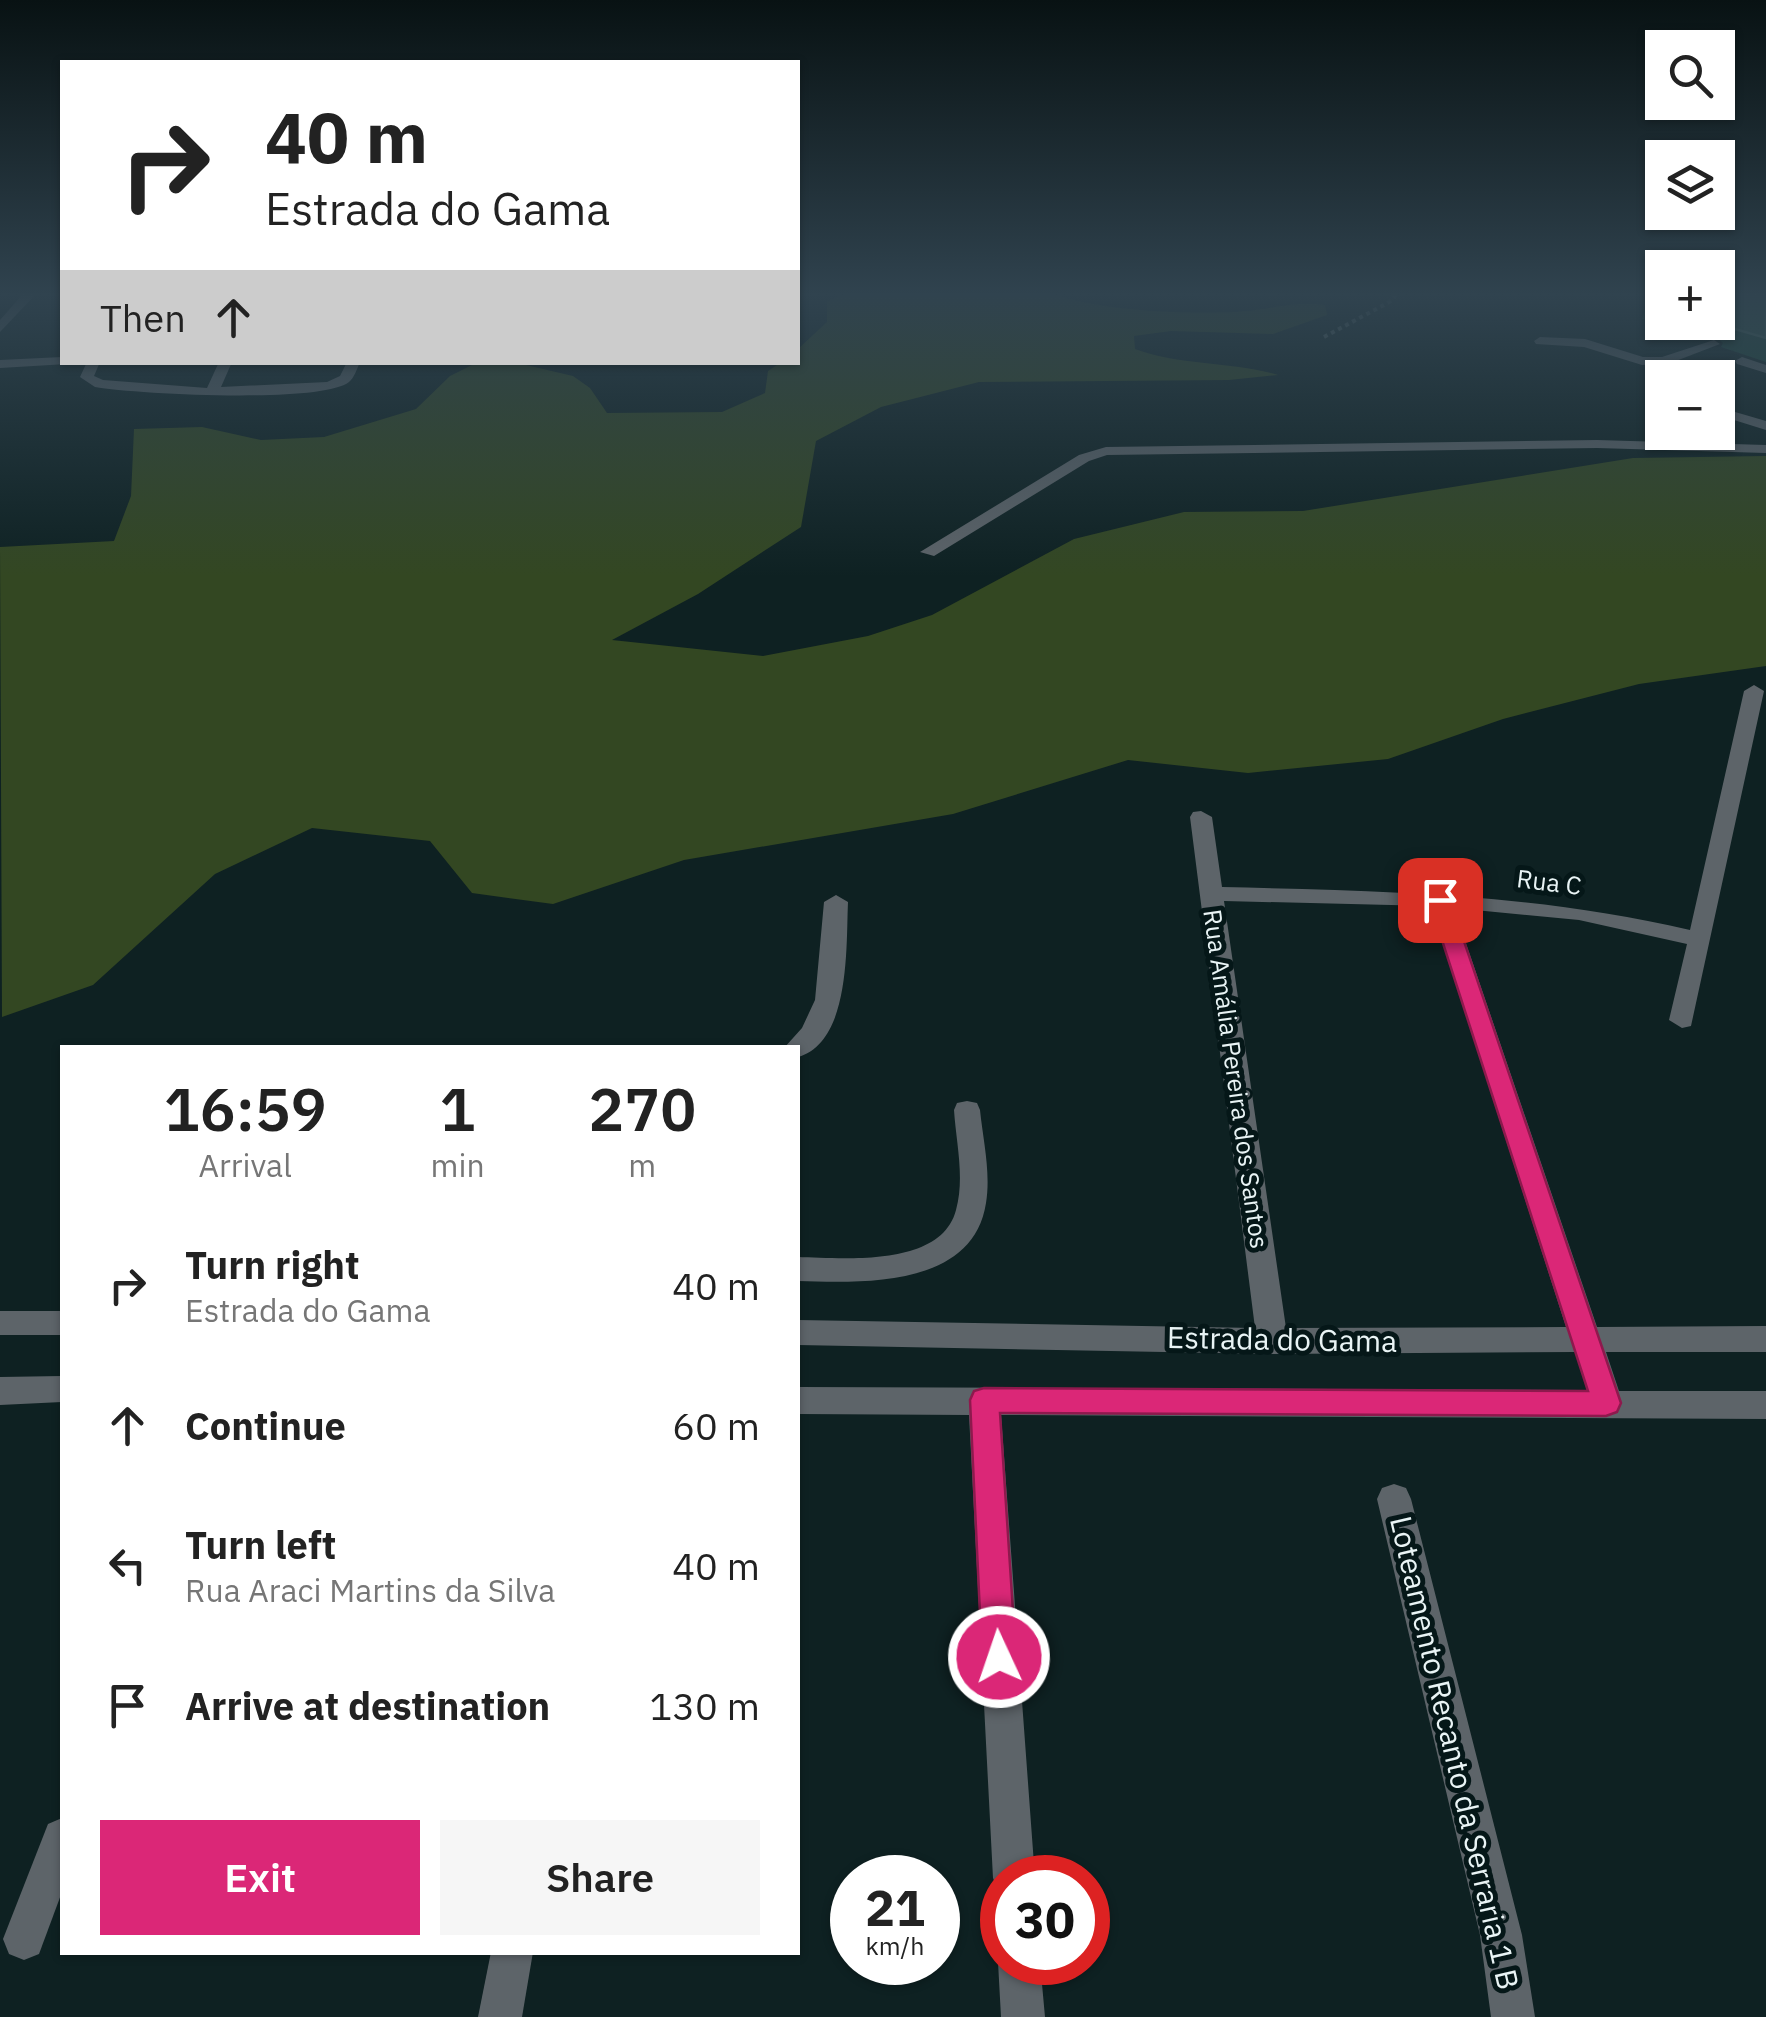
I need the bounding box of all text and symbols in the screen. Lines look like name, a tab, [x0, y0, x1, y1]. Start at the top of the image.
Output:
map controls	[1645, 30, 1735, 450]
button: search	[1645, 30, 1735, 120]
text: 40 m	[265, 91, 428, 182]
icon: right	[100, 100, 230, 230]
button: layers	[1645, 140, 1735, 230]
text: Estrada do Gama	[265, 179, 610, 237]
button: +	[1645, 250, 1735, 340]
icon: ahead	[206, 290, 261, 345]
text: Then	[100, 293, 186, 342]
button: −	[1645, 360, 1735, 450]
pin	[1398, 858, 1483, 943]
street label: Rua C	[1515, 861, 1583, 902]
icon: arrive	[1413, 873, 1468, 928]
street label: Rua Amália Pereira dos Santos	[1196, 907, 1277, 1251]
text: 16:59	[164, 1069, 327, 1148]
text: 1	[440, 1069, 476, 1148]
text: 270	[588, 1069, 696, 1148]
text: Arrival	[199, 1144, 292, 1186]
text: min	[430, 1144, 485, 1186]
text: m	[628, 1144, 656, 1186]
text: Turn right	[185, 1240, 360, 1289]
icon: right	[100, 1258, 155, 1313]
text: 40 m	[672, 1261, 760, 1310]
text: Estrada do Gama	[185, 1289, 431, 1331]
street label: Estrada do Gama	[1167, 1317, 1397, 1360]
icon: ahead	[100, 1398, 155, 1453]
text: Continue	[185, 1401, 346, 1450]
text: 60 m	[672, 1401, 760, 1450]
street label: Loteamento Recanto da Serraria 1 B	[1382, 1512, 1529, 1993]
text: Turn left	[185, 1520, 336, 1569]
icon: left	[100, 1538, 155, 1593]
text: 40 m	[672, 1541, 760, 1590]
text: Rua Araci Martins da Silva	[185, 1569, 555, 1611]
position arrow	[947, 1605, 1051, 1709]
icon: arrive	[100, 1678, 155, 1733]
text: Arrive at destination	[185, 1681, 550, 1730]
text: 130 m	[649, 1681, 760, 1730]
button: Exit	[100, 1820, 420, 1935]
button: Share	[440, 1820, 760, 1935]
speed limit sign: 30	[980, 1855, 1110, 1985]
text: 21	[865, 1875, 925, 1940]
text: km/h	[866, 1929, 924, 1962]

